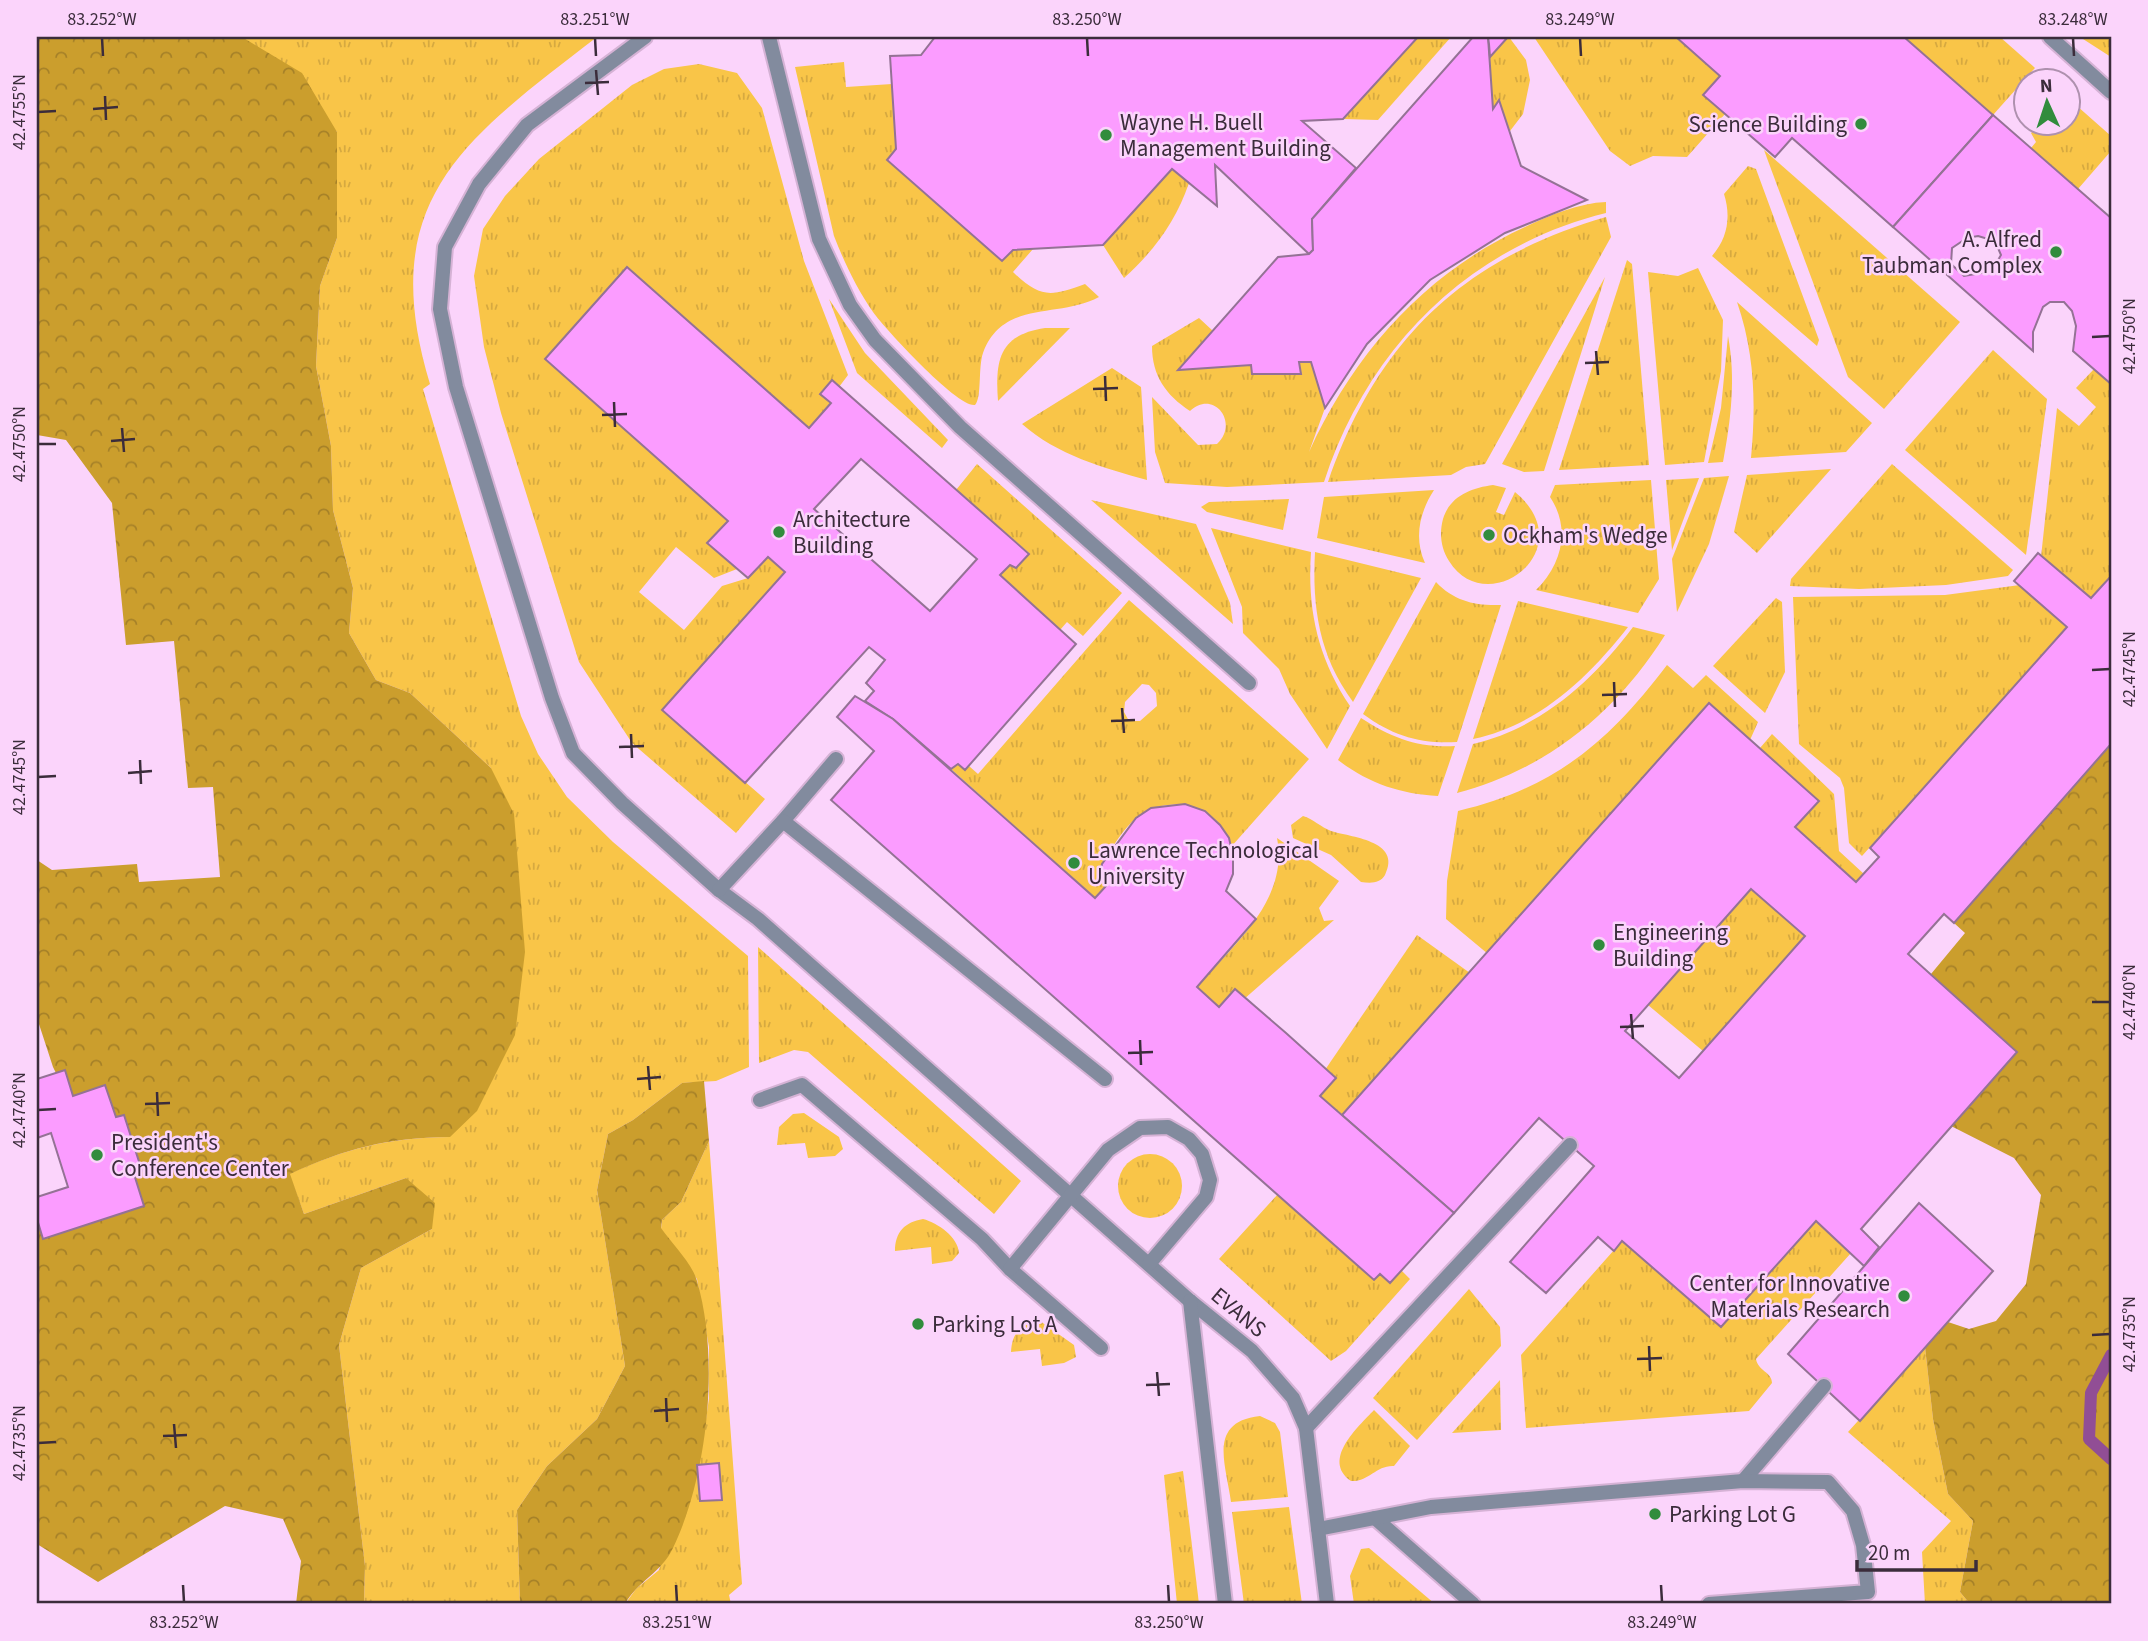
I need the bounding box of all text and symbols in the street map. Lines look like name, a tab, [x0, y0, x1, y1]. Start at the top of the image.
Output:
text: 83.252°W	[67, 7, 137, 32]
text: 83.251°W	[560, 7, 630, 32]
text: 83.250°W	[1052, 7, 1122, 32]
text: 83.249°W	[1545, 7, 1615, 32]
text: 83.248°W	[2038, 7, 2108, 32]
north arrow	[2011, 66, 2082, 136]
text: N	[2039, 73, 2053, 100]
text: 42.4755°N	[7, 74, 32, 150]
place label: Wayne H. Buell Management Building	[1120, 106, 1331, 165]
place label: Science Building	[1688, 108, 1847, 141]
marker: Science Building	[1853, 116, 1869, 132]
marker: Wayne H. Buell Management Building	[1098, 127, 1114, 143]
place label: A. Alfred Taubman Complex	[1862, 223, 2042, 282]
marker: A. Alfred Taubman Complex	[2048, 244, 2064, 260]
text: 42.4750°N	[2117, 298, 2142, 374]
text: 42.4750°N	[7, 406, 32, 482]
place label: Architecture Building	[793, 503, 910, 562]
place label: Ockham's Wedge	[1503, 519, 1668, 552]
marker: Architecture Building	[771, 524, 787, 540]
marker: Ockham's Wedge	[1481, 527, 1497, 543]
text: 42.4745°N	[2117, 631, 2142, 707]
text: 42.4745°N	[7, 739, 32, 815]
place label: Lawrence Technological University	[1088, 834, 1319, 893]
marker: Lawrence Technological University	[1066, 855, 1082, 871]
place label: Engineering Building	[1613, 916, 1729, 975]
marker: Engineering Building	[1591, 937, 1607, 953]
text: 42.4740°N	[2117, 964, 2142, 1040]
text: 42.4740°N	[7, 1072, 32, 1148]
place label: President's Conference Center	[111, 1126, 290, 1185]
marker: President's Conference Center	[89, 1147, 105, 1163]
place label: Center for Innovative Materials Research	[1689, 1267, 1890, 1326]
street label: EVANS	[1204, 1279, 1274, 1345]
marker: Center for Innovative Materials Research	[1896, 1288, 1912, 1304]
text: 42.4735°N	[2117, 1296, 2142, 1372]
place label: Parking Lot A	[932, 1308, 1058, 1341]
marker: Parking Lot A	[910, 1316, 926, 1332]
text: 42.4735°N	[7, 1405, 32, 1481]
place label: Parking Lot G	[1669, 1498, 1796, 1531]
marker: Parking Lot G	[1647, 1506, 1663, 1522]
scale bar	[1857, 1529, 1976, 1573]
text: 20 m	[1868, 1538, 1910, 1568]
text: 83.252°W	[149, 1610, 219, 1635]
text: 83.251°W	[642, 1610, 712, 1635]
text: 83.250°W	[1134, 1610, 1204, 1635]
text: 83.249°W	[1627, 1610, 1697, 1635]

